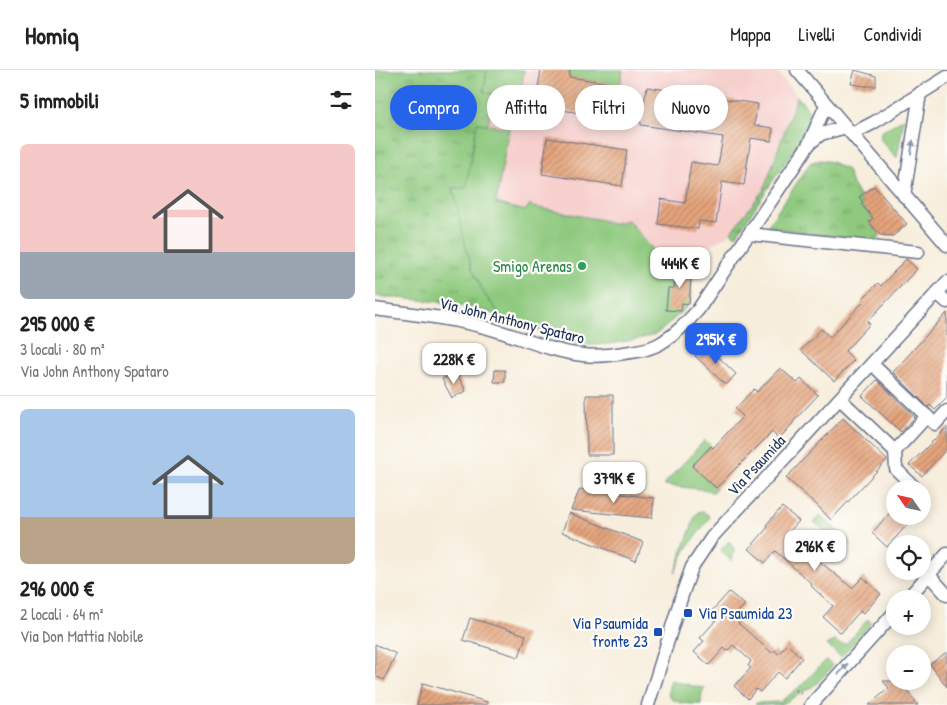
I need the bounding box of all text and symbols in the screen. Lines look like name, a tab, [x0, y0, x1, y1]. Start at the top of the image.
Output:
text: Homiq	[25, 19, 79, 51]
text: Mappa	[730, 22, 771, 47]
text: Livelli	[799, 22, 835, 47]
text: Condividi	[863, 22, 922, 47]
chip: Compra	[390, 85, 477, 130]
chip: Affitta	[487, 85, 565, 130]
chip: Filtri	[575, 85, 644, 130]
chip: Nuovo	[654, 85, 728, 130]
text: 5 immobili	[20, 86, 99, 115]
icon: filters	[327, 86, 355, 114]
one-way arrow	[908, 139, 916, 155]
icon: home	[143, 176, 233, 266]
pin: 444K €	[639, 246, 721, 289]
text: 444K €	[661, 252, 699, 274]
place label: Smigo Arenas	[493, 255, 572, 277]
marker: Smigo Arenas	[576, 260, 588, 272]
street label: Via John Anthony Spataro	[437, 291, 587, 349]
text: 295 000 €	[20, 309, 94, 338]
pin: 295K €	[675, 322, 757, 365]
text: 295K €	[696, 328, 736, 350]
text: 3 locali · 80 m²	[20, 338, 105, 360]
pin: 228K €	[413, 342, 495, 385]
text: 228K €	[433, 348, 475, 370]
text: Via John Anthony Spataro	[20, 360, 169, 382]
street label: Via Psaumida	[722, 430, 790, 500]
icon: home	[143, 442, 233, 532]
pin: 379K €	[573, 462, 655, 504]
text: 379K €	[594, 467, 634, 489]
north arrow	[886, 480, 931, 525]
map controls	[886, 480, 931, 690]
pin: 296K €	[774, 530, 856, 572]
text: 296K €	[795, 535, 835, 557]
button: locate	[886, 535, 931, 580]
text: 296 000 €	[20, 574, 94, 603]
button: +	[886, 590, 931, 635]
place label: Via Psaumida 23	[698, 602, 792, 624]
text: 2 locali · 64 m²	[20, 603, 103, 625]
marker: Via Psaumida 23	[682, 607, 694, 619]
place label: Via Psaumida fronte 23	[572, 612, 648, 652]
text: Via Don Mattia Nobile	[20, 625, 144, 647]
marker: Via Psaumida fronte 23	[652, 626, 664, 638]
button: −	[886, 645, 931, 690]
one-way arrow	[837, 663, 849, 675]

